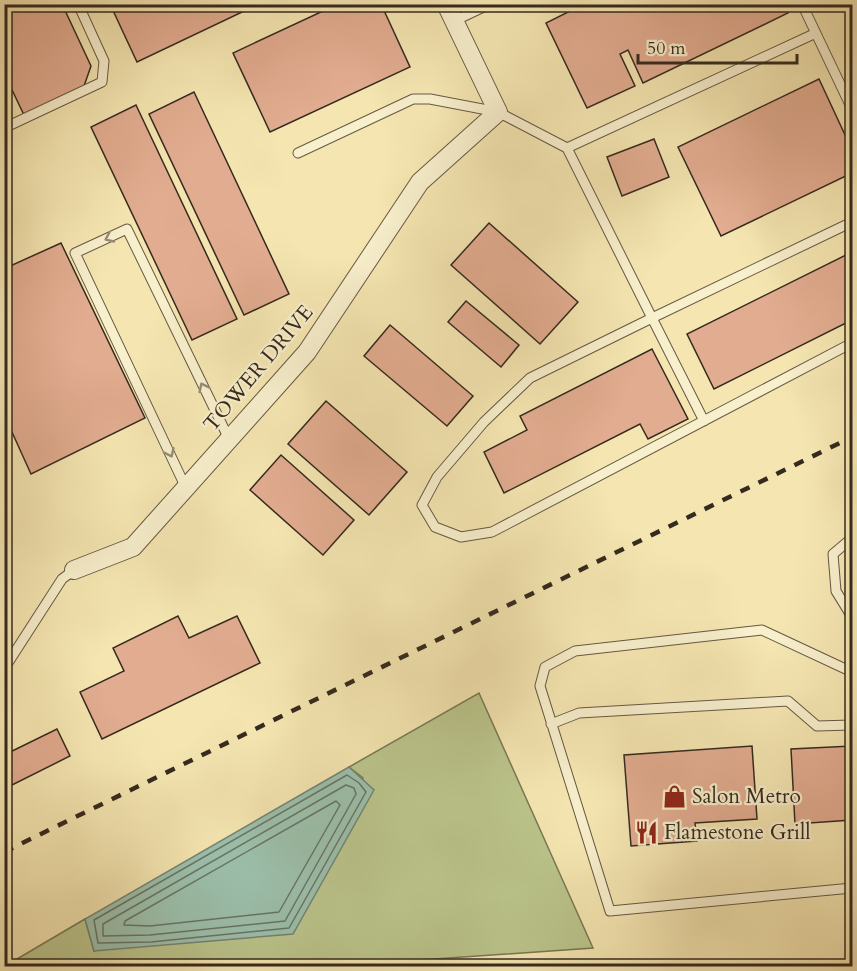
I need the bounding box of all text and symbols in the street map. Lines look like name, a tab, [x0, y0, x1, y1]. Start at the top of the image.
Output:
scale bar	[638, 27, 797, 65]
text: 50 m	[647, 36, 686, 61]
one-way arrow	[104, 230, 115, 242]
street label: TOWER DRIVE	[197, 299, 320, 438]
one-way arrow	[199, 382, 211, 393]
one-way arrow	[162, 447, 174, 458]
place label: Salon Metro	[692, 782, 801, 811]
shop icon: Salon Metro	[661, 783, 687, 809]
place label: Flamestone Grill	[664, 818, 811, 847]
restaurant icon: Flamestone Grill	[633, 819, 659, 845]

